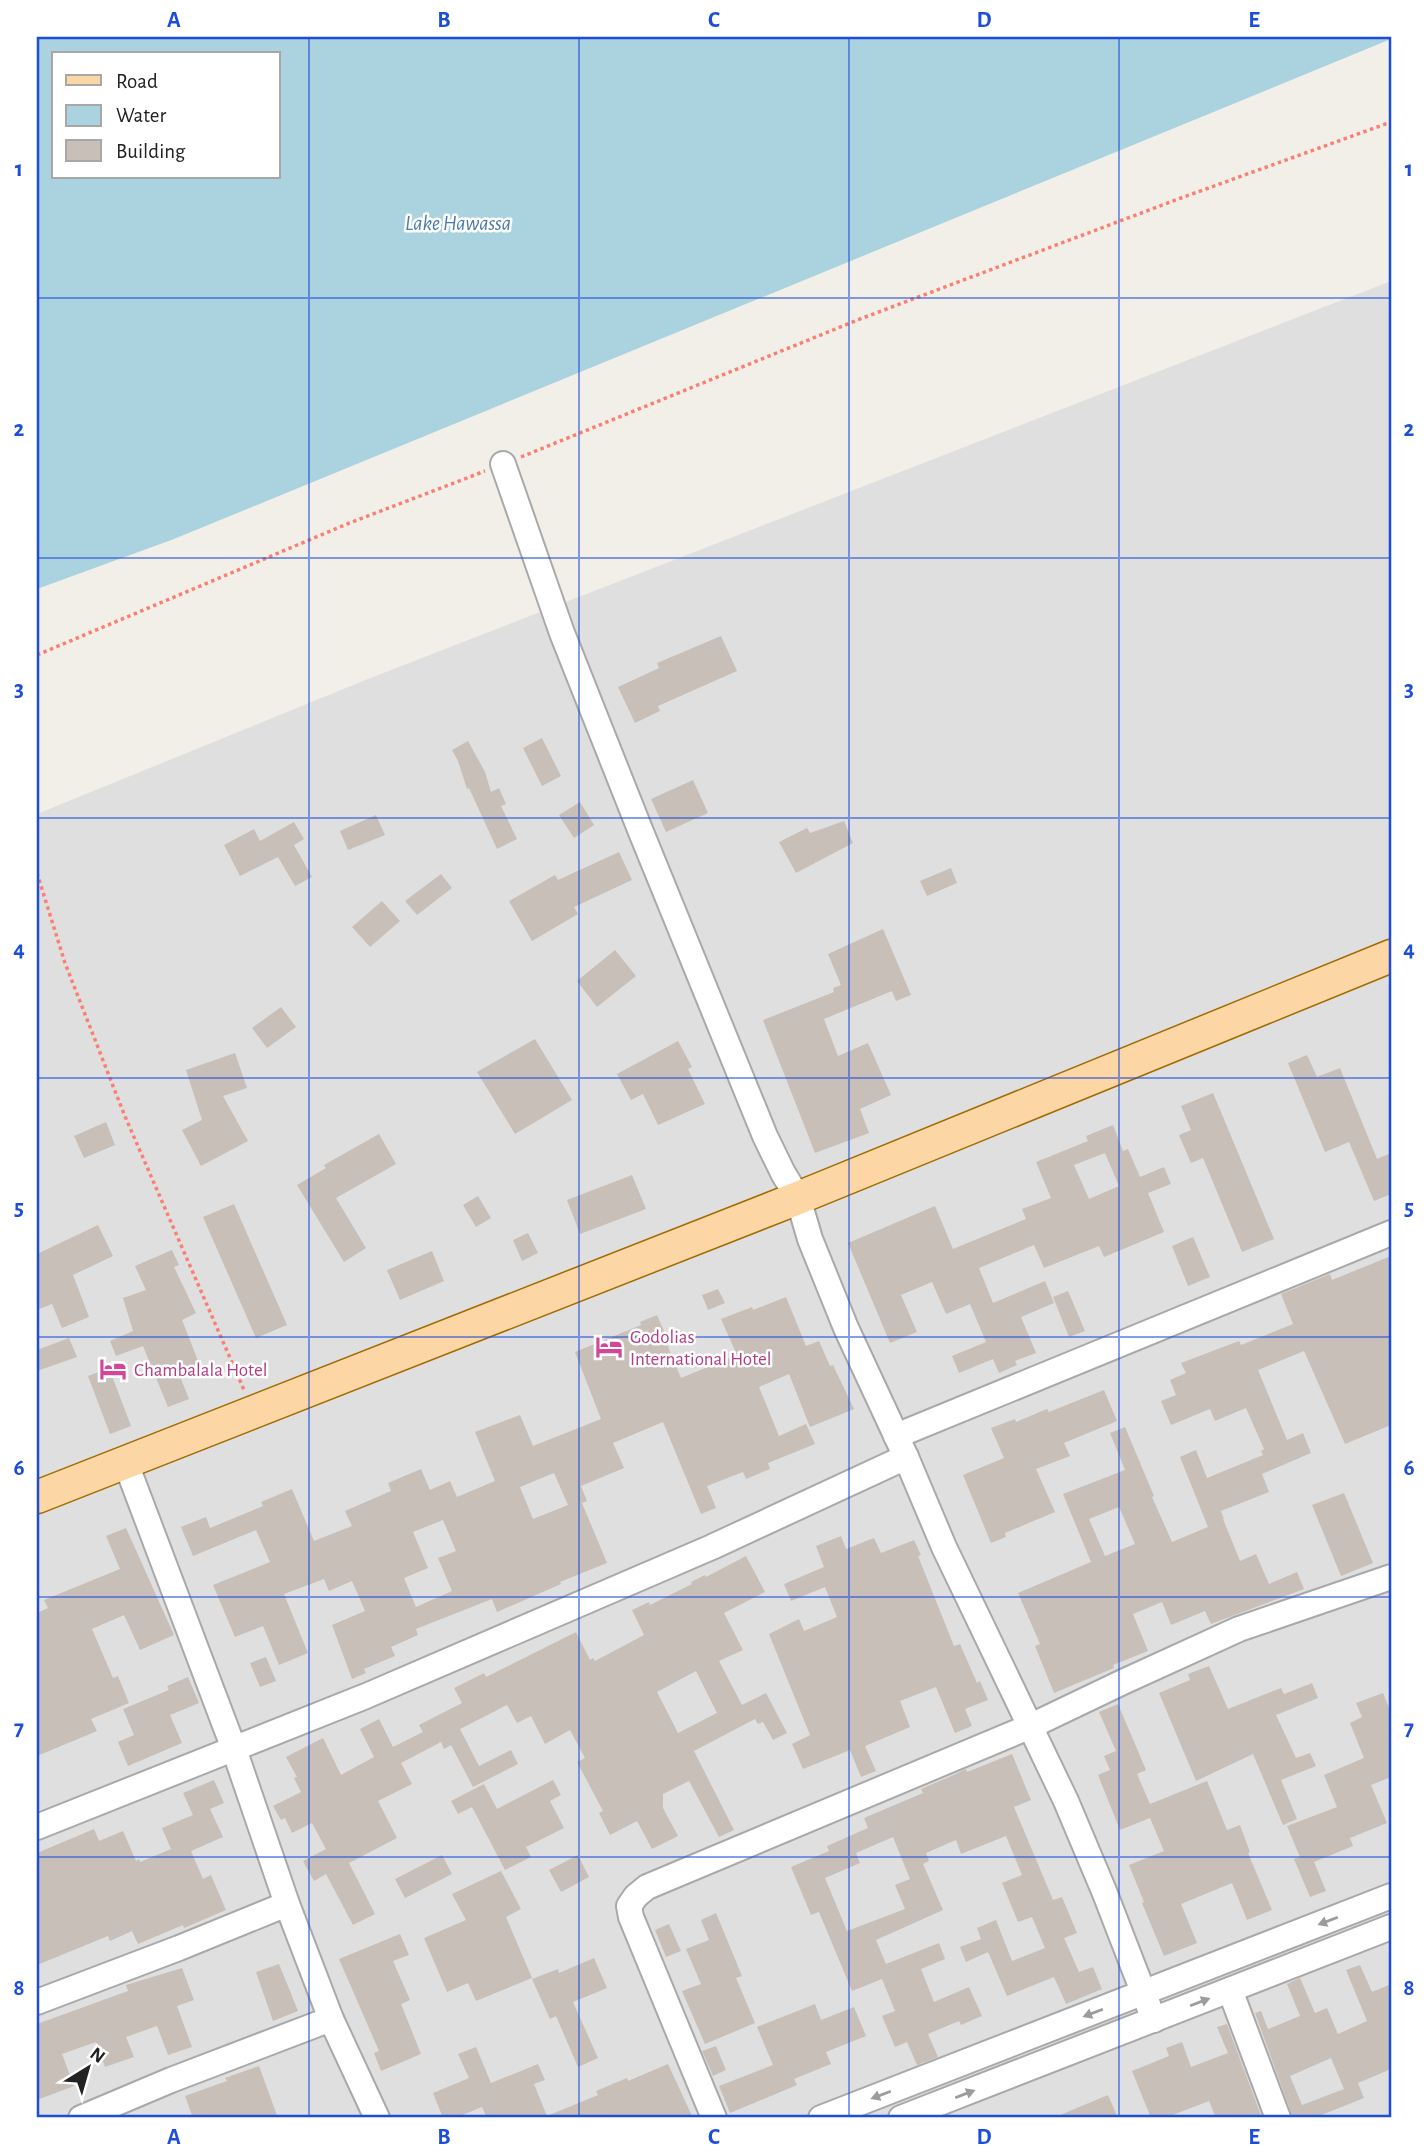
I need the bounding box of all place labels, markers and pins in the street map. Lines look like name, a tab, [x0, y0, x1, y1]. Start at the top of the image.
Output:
place label: Godolias International Hotel	[630, 1328, 771, 1369]
hotel icon: Godolias International Hotel	[594, 1332, 624, 1362]
hotel icon: Chambalala Hotel	[98, 1354, 128, 1384]
place label: Chambalala Hotel	[134, 1361, 267, 1380]

